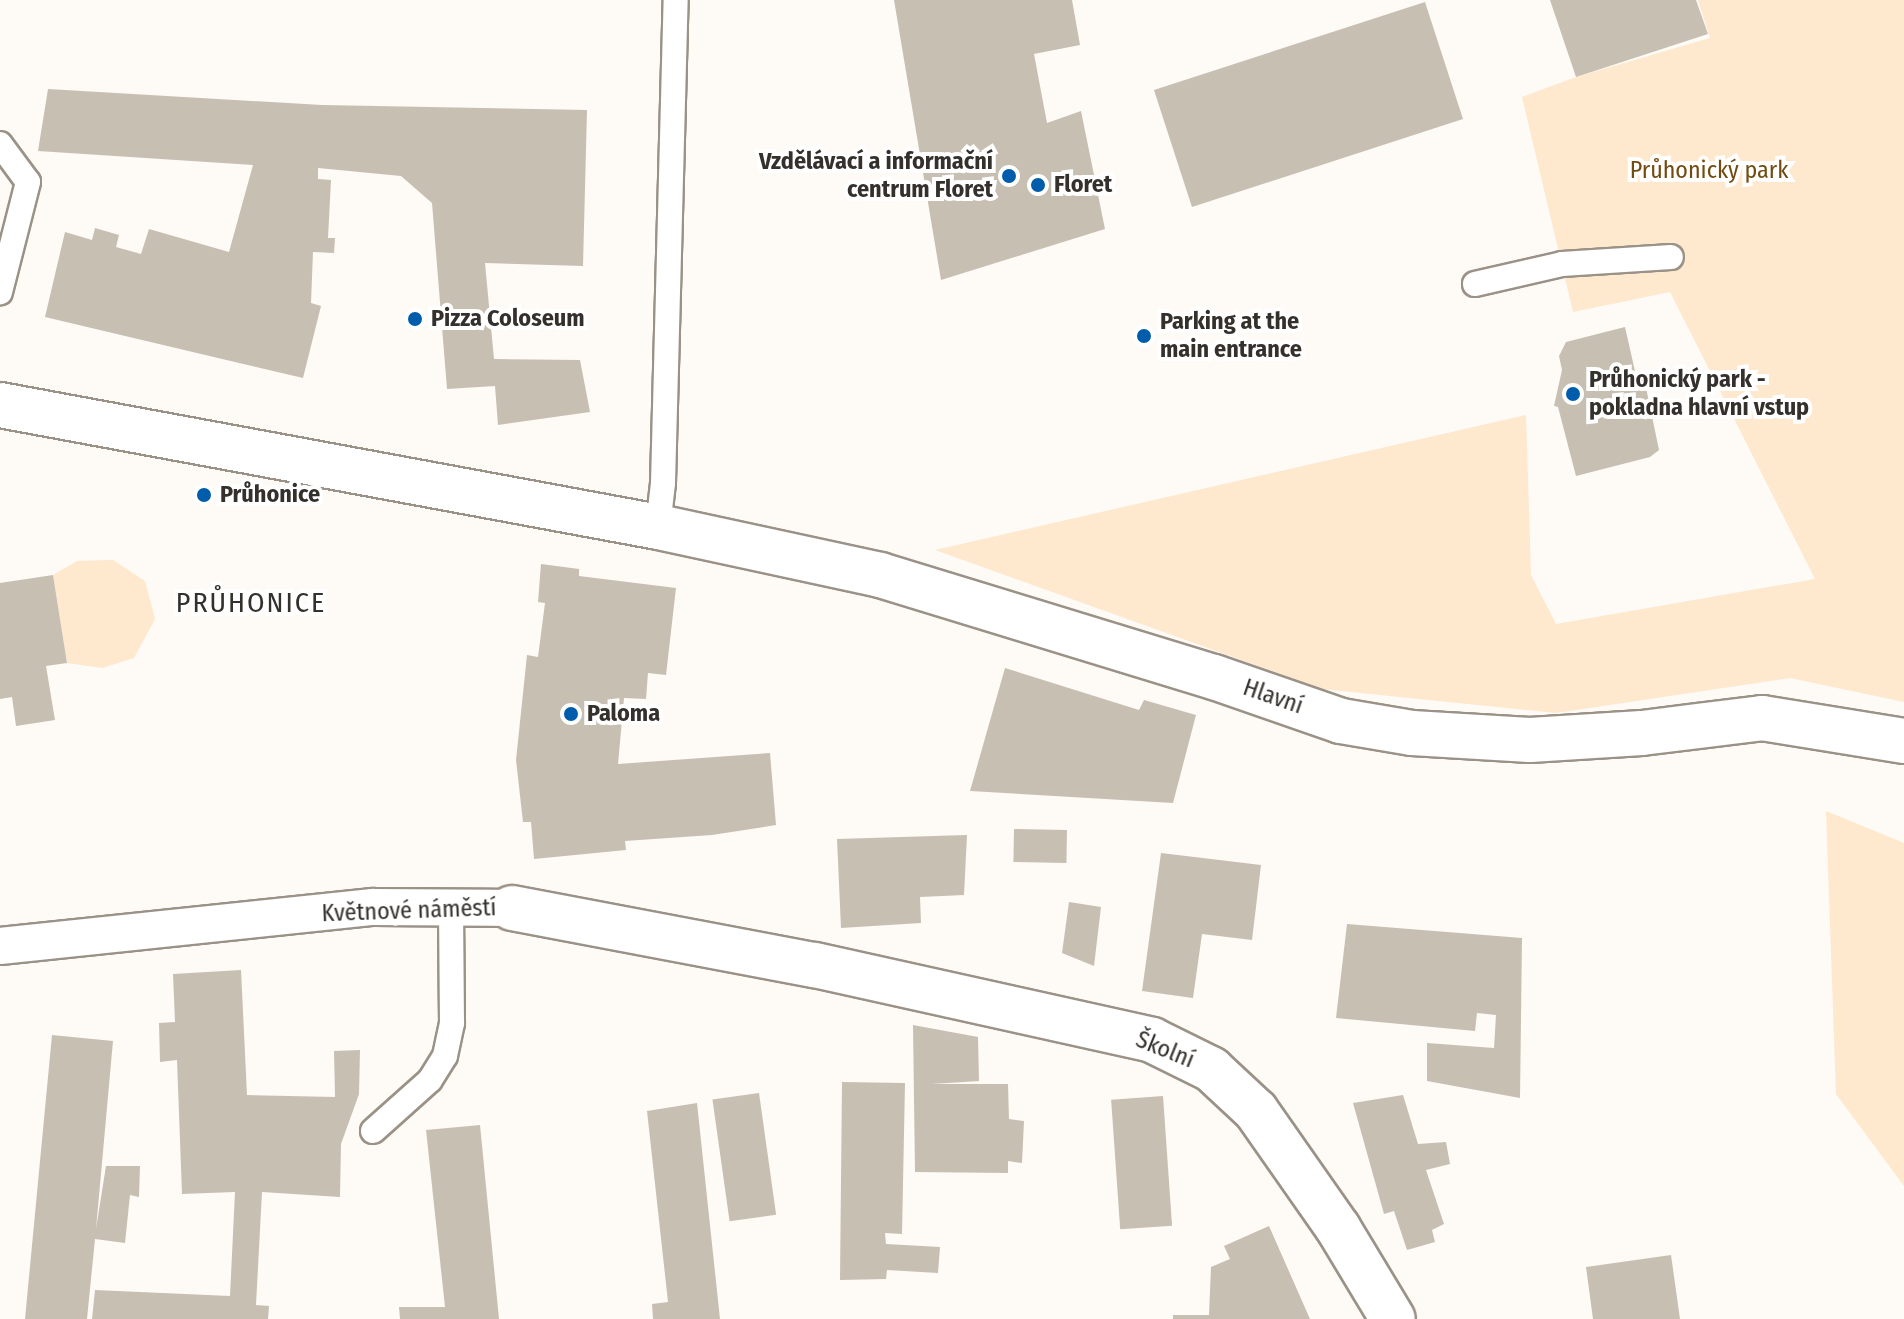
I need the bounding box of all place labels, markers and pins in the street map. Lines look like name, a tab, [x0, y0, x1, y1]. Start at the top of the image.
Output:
place label: Vzdělávací a informační centrum Floret	[759, 148, 993, 204]
marker: Vzdělávací a informační centrum Floret	[1000, 167, 1018, 185]
place label: Floret	[1054, 171, 1112, 199]
marker: Floret	[1029, 176, 1047, 194]
place label: Pizza Coloseum	[431, 305, 585, 333]
place label: Parking at the main entrance	[1160, 308, 1302, 364]
marker: Pizza Coloseum	[406, 310, 424, 328]
marker: Parking at the main entrance	[1135, 327, 1153, 345]
place label: Průhonický park - pokladna hlavní vstup	[1589, 366, 1809, 422]
marker: Průhonický park - pokladna hlavní vstup	[1564, 385, 1582, 403]
place label: Průhonice	[220, 481, 320, 509]
marker: Průhonice	[195, 486, 213, 504]
place label: Paloma	[587, 700, 660, 728]
marker: Paloma	[562, 705, 580, 723]

